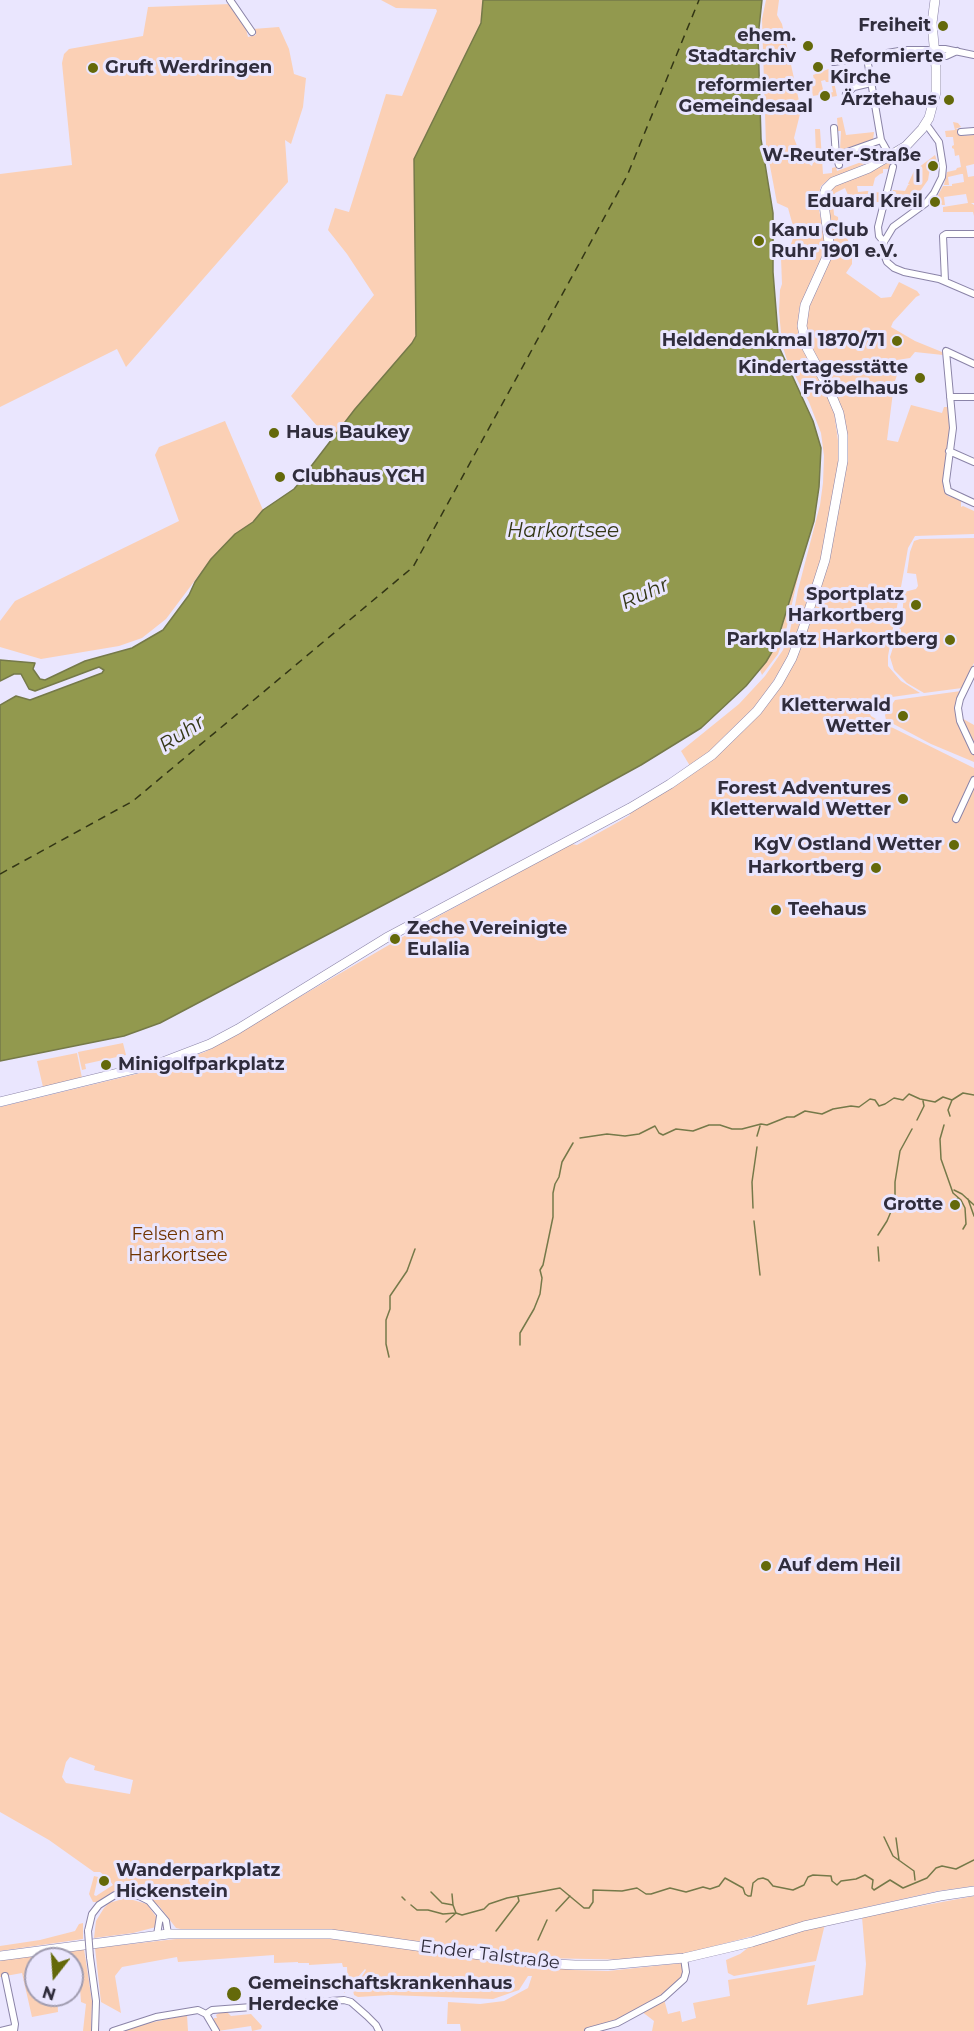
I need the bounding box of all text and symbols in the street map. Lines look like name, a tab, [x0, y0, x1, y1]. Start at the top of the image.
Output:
place label: Freiheit	[858, 15, 931, 37]
marker: Freiheit	[936, 19, 950, 33]
place label: ehem. Stadtarchiv	[688, 25, 796, 68]
marker: ehem. Stadtarchiv	[801, 39, 815, 53]
place label: Reformierte Kirche	[830, 46, 943, 88]
place label: Gruft Werdringen	[105, 57, 272, 79]
marker: Reformierte Kirche	[811, 60, 825, 74]
marker: Gruft Werdringen	[86, 61, 100, 75]
place label: reformierter Gemeindesaal	[679, 75, 813, 118]
marker: reformierter Gemeindesaal	[818, 89, 832, 103]
place label: Ärztehaus	[841, 89, 937, 111]
marker: Ärztehaus	[942, 93, 956, 107]
place label: W-Reuter-Straße I	[762, 145, 921, 188]
marker: W-Reuter-Straße I	[926, 159, 940, 173]
place label: Eduard Kreil	[807, 191, 923, 213]
marker: Eduard Kreil	[928, 195, 942, 209]
place label: Kanu Club Ruhr 1901 e.V.	[771, 220, 898, 262]
marker: Kanu Club Ruhr 1901 e.V.	[752, 234, 766, 248]
place label: Heldendenkmal 1870/71	[662, 330, 885, 352]
marker: Heldendenkmal 1870/71	[890, 334, 904, 348]
place label: Kindertagesstätte Fröbelhaus	[738, 357, 908, 400]
marker: Kindertagesstätte Fröbelhaus	[913, 371, 927, 385]
place label: Haus Baukey	[286, 422, 409, 444]
marker: Haus Baukey	[267, 426, 281, 440]
place label: Clubhaus YCH	[292, 466, 425, 488]
marker: Clubhaus YCH	[273, 470, 287, 484]
water label: Harkortsee	[507, 519, 619, 543]
water label: Ruhr	[618, 573, 672, 615]
place label: Sportplatz Harkortberg	[788, 584, 904, 626]
marker: Sportplatz Harkortberg	[909, 598, 923, 612]
place label: Parkplatz Harkortberg	[727, 629, 938, 651]
marker: Parkplatz Harkortberg	[943, 633, 957, 647]
place label: Kletterwald Wetter	[781, 695, 891, 738]
marker: Kletterwald Wetter	[896, 709, 910, 723]
water label: Ruhr	[155, 710, 209, 758]
place label: Forest Adventures Kletterwald Wetter	[710, 778, 891, 820]
marker: Forest Adventures Kletterwald Wetter	[896, 792, 910, 806]
place label: KgV Ostland Wetter	[753, 834, 942, 856]
marker: KgV Ostland Wetter	[947, 838, 961, 852]
place label: Harkortberg	[748, 857, 864, 879]
marker: Harkortberg	[869, 861, 883, 875]
place label: Teehaus	[788, 899, 866, 921]
marker: Teehaus	[769, 903, 783, 917]
place label: Zeche Vereinigte Eulalia	[407, 918, 567, 960]
marker: Zeche Vereinigte Eulalia	[388, 932, 402, 946]
place label: Minigolfparkplatz	[118, 1054, 285, 1076]
marker: Minigolfparkplatz	[99, 1058, 113, 1072]
place label: Grotte	[883, 1194, 943, 1216]
marker: Grotte	[948, 1198, 962, 1212]
park label: Felsen am Harkortsee	[128, 1224, 228, 1266]
place label: Auf dem Heil	[778, 1555, 901, 1577]
marker: Auf dem Heil	[759, 1559, 773, 1573]
place label: Wanderparkplatz Hickenstein	[116, 1860, 280, 1902]
marker: Wanderparkplatz Hickenstein	[97, 1874, 111, 1888]
street label: Ender Talstraße	[419, 1936, 561, 1974]
north arrow	[24, 1947, 84, 2007]
place label: Gemeinschaftskrankenhaus Herdecke	[248, 1973, 512, 2016]
text: N	[40, 1982, 58, 2004]
marker: Gemeinschaftskrankenhaus Herdecke	[225, 1985, 243, 2003]

